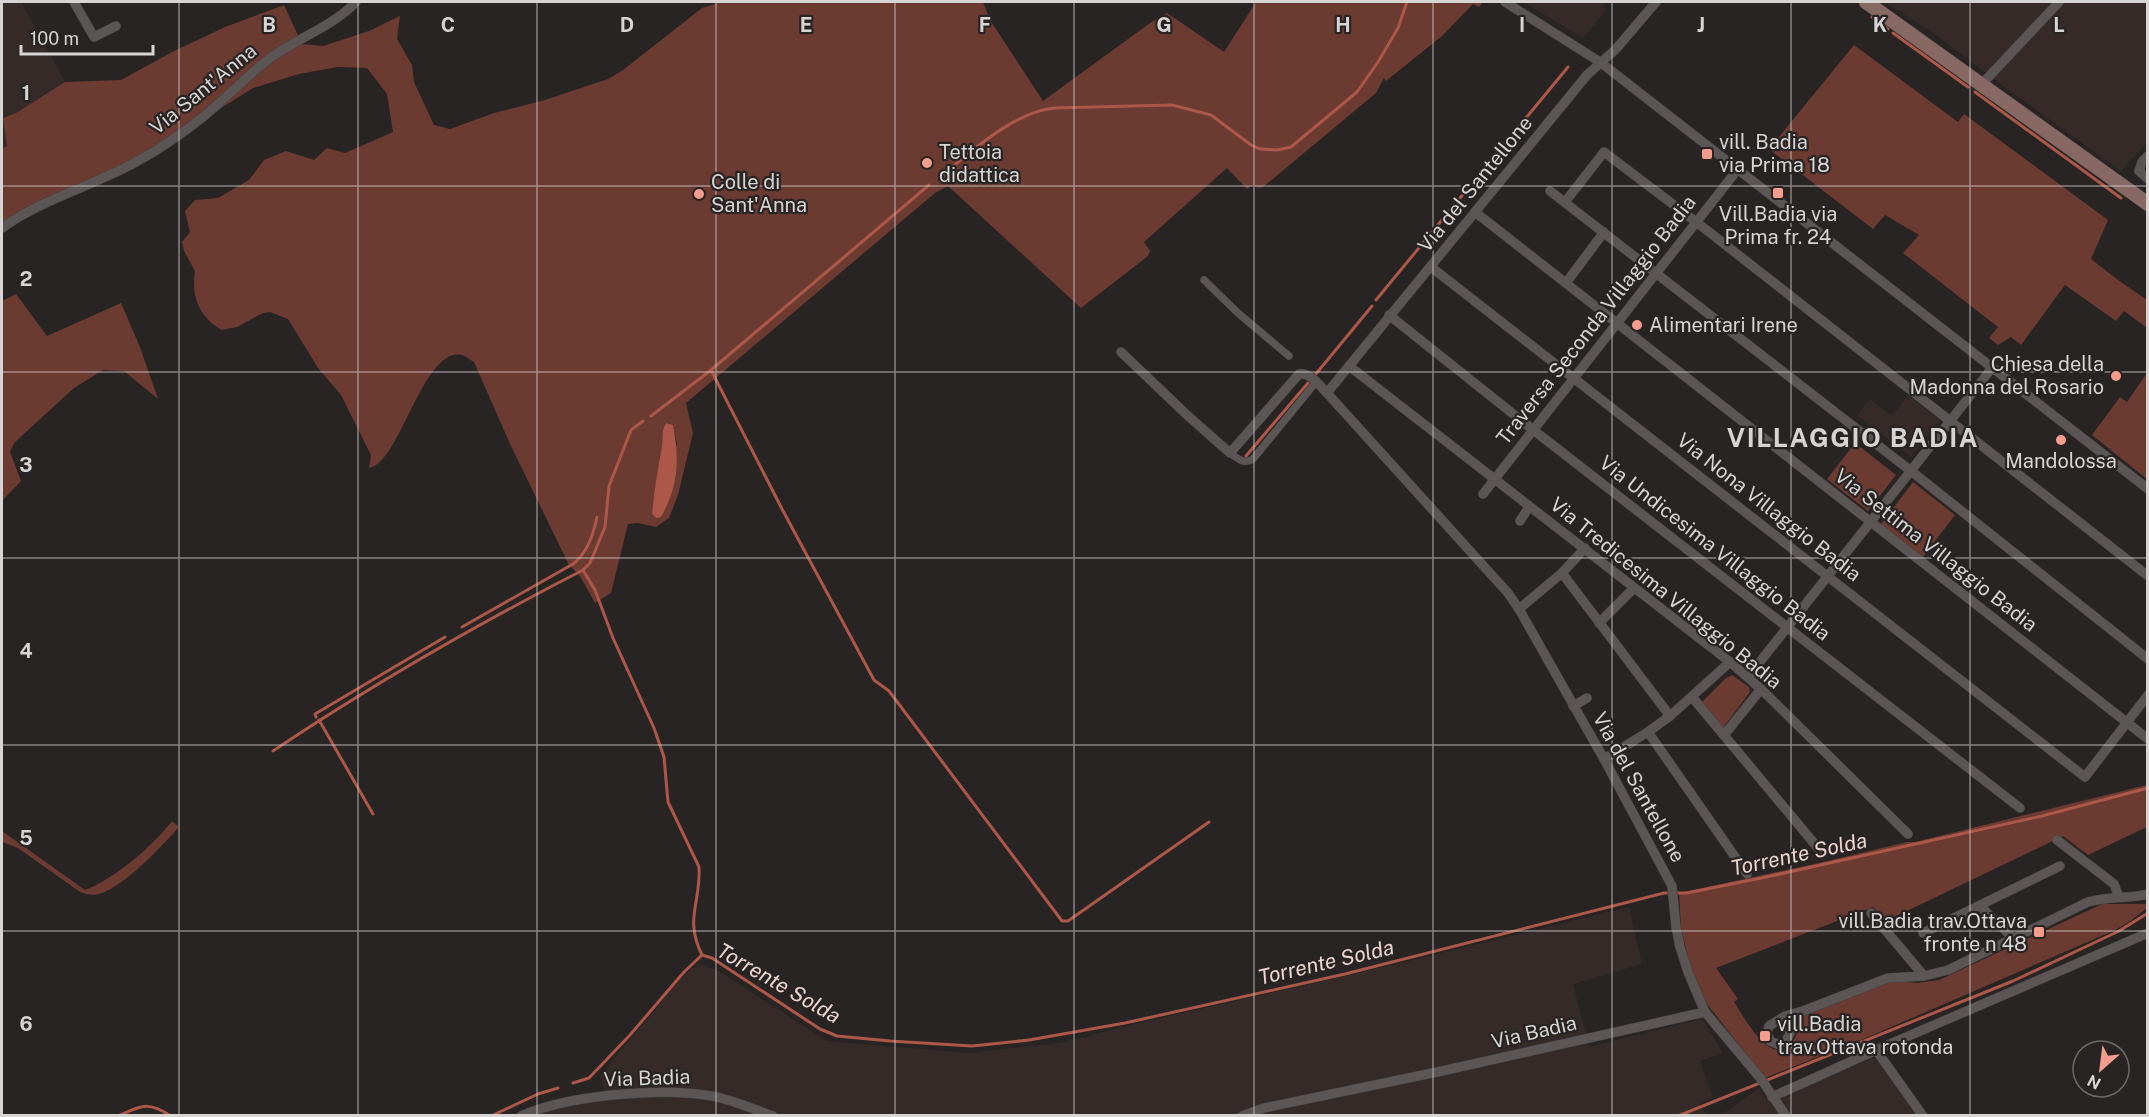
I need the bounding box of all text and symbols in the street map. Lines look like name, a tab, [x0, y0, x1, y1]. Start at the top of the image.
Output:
text: B	[262, 13, 276, 37]
text: C	[441, 13, 455, 37]
text: D	[620, 13, 634, 37]
text: E	[800, 13, 812, 37]
text: F	[979, 13, 991, 37]
text: G	[1156, 13, 1172, 37]
text: H	[1335, 13, 1351, 37]
text: I	[1519, 13, 1525, 37]
text: J	[1697, 13, 1705, 37]
text: K	[1873, 13, 1887, 37]
text: L	[2053, 13, 2065, 37]
scale bar	[21, 18, 153, 56]
text: 100 m	[30, 28, 79, 49]
street label: Via Sant'Anna	[145, 39, 261, 139]
text: 1	[22, 81, 30, 105]
street label: Via del Santellone	[1413, 111, 1537, 257]
place label: vill. Badia via Prima 18	[1719, 130, 1830, 177]
place label: Tettoia didattica	[939, 140, 1020, 187]
marker: vill. Badia via Prima 18	[1700, 147, 1714, 161]
marker: Tettoia didattica	[920, 156, 934, 170]
place label: Colle di Sant'Anna	[711, 170, 807, 217]
marker: Vill.Badia via Prima fr. 24	[1771, 186, 1785, 200]
marker: Colle di Sant'Anna	[692, 187, 706, 201]
street label: Traversa Seconda Villaggio Badia	[1491, 191, 1701, 449]
place label: Vill.Badia via Prima fr. 24	[1719, 202, 1837, 249]
text: 2	[20, 267, 32, 291]
place label: Alimentari Irene	[1649, 313, 1798, 337]
marker: Alimentari Irene	[1630, 318, 1644, 332]
place label: Chiesa della Madonna del Rosario	[1909, 352, 2104, 399]
marker: Chiesa della Madonna del Rosario	[2109, 369, 2123, 383]
district label: VILLAGGIO BADIA	[1727, 422, 1979, 453]
street label: Via Nona Villaggio Badia	[1672, 428, 1866, 586]
marker: Mandolossa	[2054, 433, 2068, 447]
place label: Mandolossa	[2005, 449, 2117, 473]
street label: Via Undicesima Villaggio Badia	[1595, 450, 1835, 646]
text: 3	[19, 453, 33, 477]
street label: Via Settima Villaggio Badia	[1830, 463, 2042, 637]
street label: Via Tredicesima Villaggio Badia	[1545, 492, 1787, 694]
text: 4	[19, 639, 33, 663]
street label: Via del Santellone	[1588, 708, 1690, 866]
text: 5	[19, 826, 33, 850]
water label: Torrente Solda	[1729, 827, 1869, 881]
place label: vill.Badia trav.Ottava fronte n 48	[1838, 909, 2027, 956]
marker: vill.Badia trav.Ottava fronte n 48	[2032, 925, 2046, 939]
water label: Torrente Solda	[1256, 934, 1396, 990]
water label: Torrente Solda	[713, 938, 845, 1028]
street label: Via Badia	[1489, 1011, 1579, 1053]
text: 6	[19, 1012, 33, 1036]
place label: vill.Badia trav.Ottava rotonda	[1777, 1012, 1953, 1059]
marker: vill.Badia trav.Ottava rotonda	[1758, 1029, 1772, 1043]
north arrow	[2071, 1039, 2131, 1099]
street label: Via Badia	[603, 1064, 691, 1092]
text: N	[2084, 1070, 2104, 1093]

